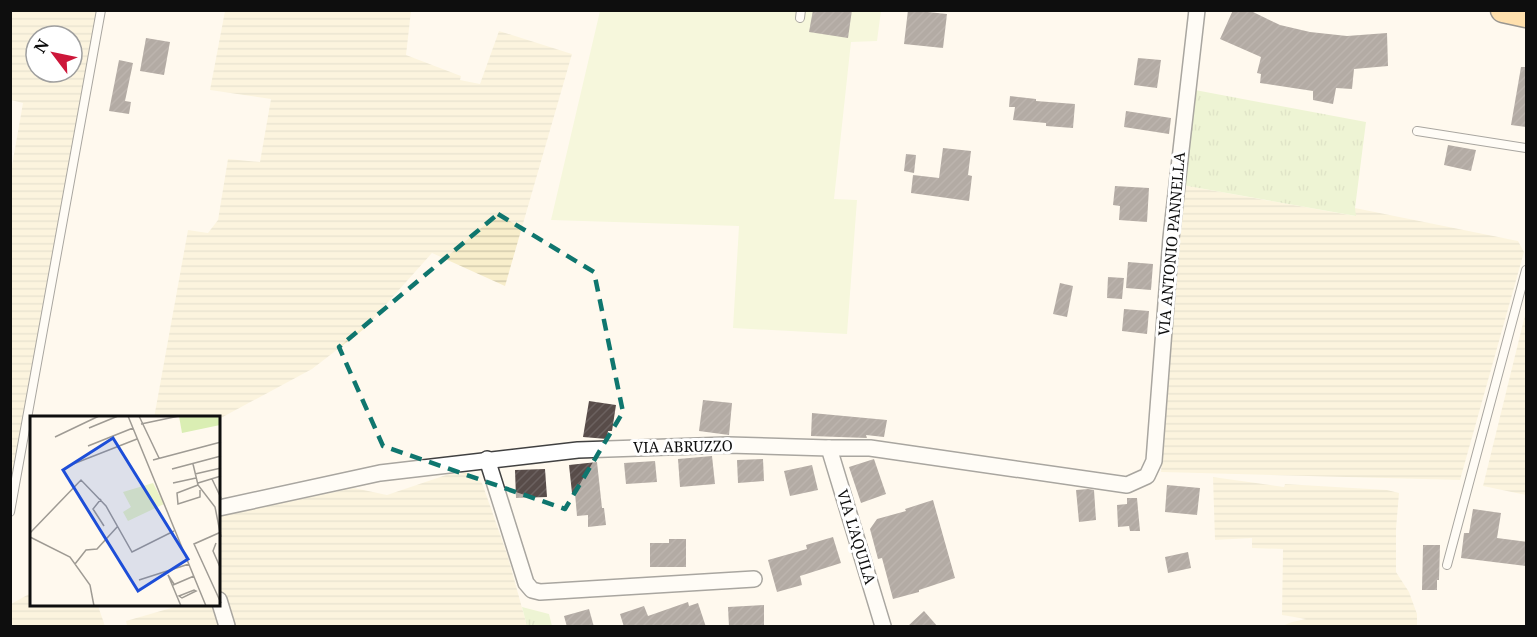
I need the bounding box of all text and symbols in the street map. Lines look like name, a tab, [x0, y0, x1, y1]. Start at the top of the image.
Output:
north arrow	[24, 24, 84, 84]
text: N	[29, 35, 54, 57]
street label: VIA ANTONIO PANNELLA	[1153, 151, 1189, 337]
inset map	[30, 416, 220, 607]
street label: VIA ABRUZZO	[633, 435, 733, 457]
street label: VIA L'AQUILA	[833, 487, 881, 587]

